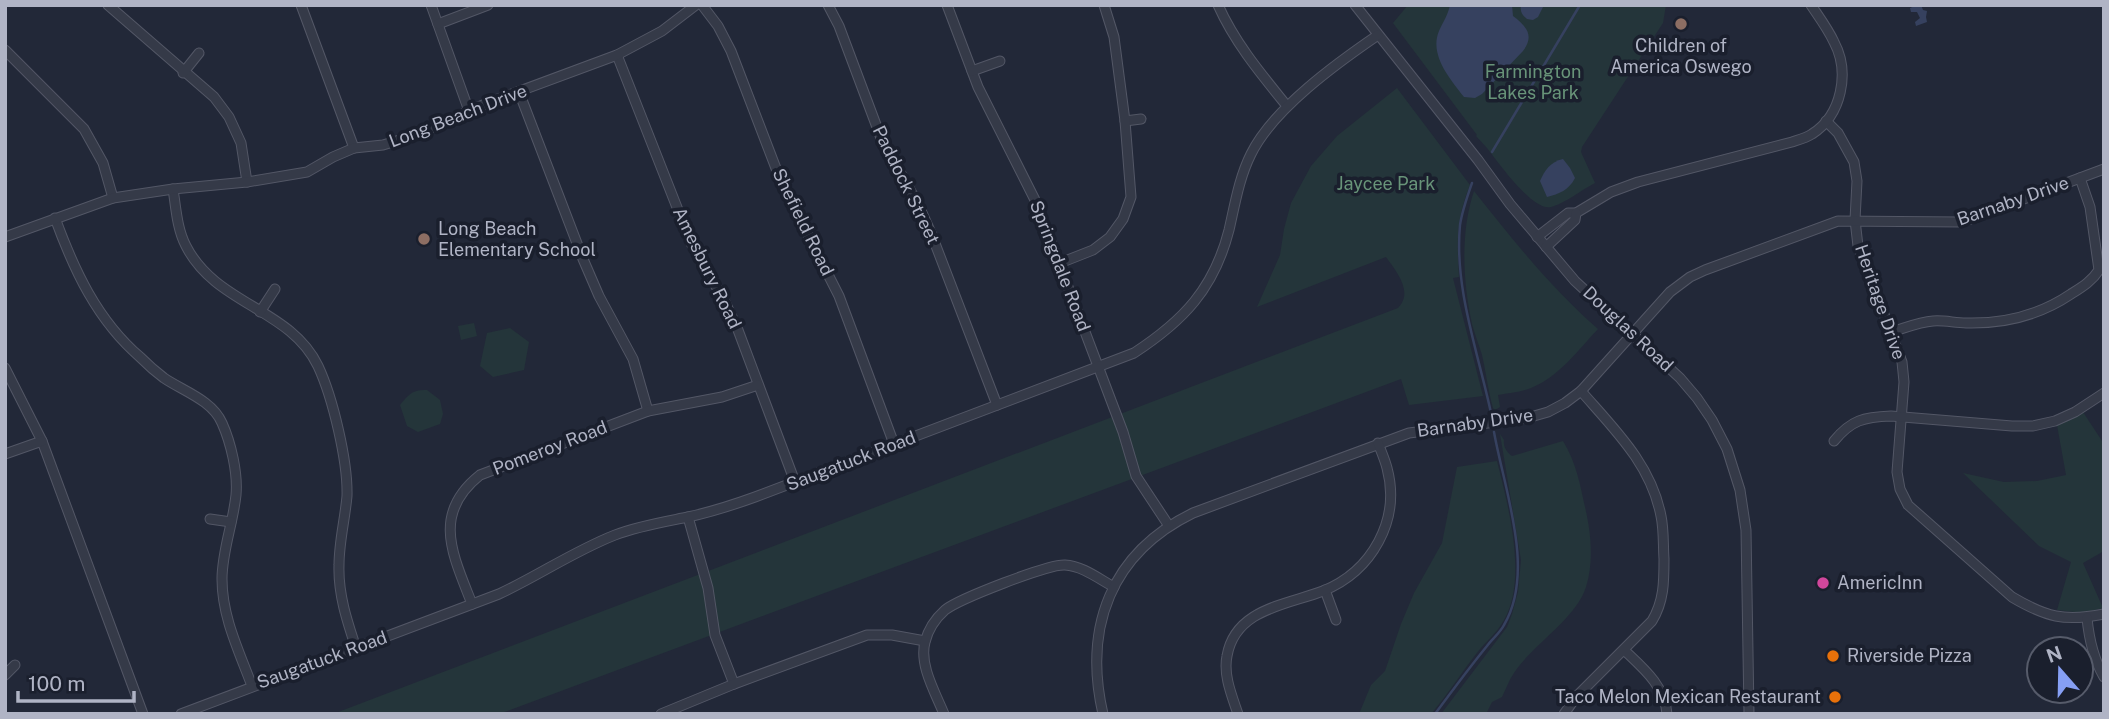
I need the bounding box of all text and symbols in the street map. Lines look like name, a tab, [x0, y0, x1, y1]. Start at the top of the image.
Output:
marker: Children of America Oswego	[1673, 16, 1689, 32]
place label: Children of America Oswego	[1610, 35, 1752, 77]
park label: Farmington Lakes Park	[1485, 61, 1581, 103]
street label: Long Beach Drive	[386, 80, 530, 151]
street label: Paddock Street	[869, 122, 944, 248]
street label: Shefield Road	[768, 165, 838, 279]
street label: Barnaby Drive	[1954, 172, 2072, 230]
park label: Jaycee Park	[1337, 173, 1435, 194]
street label: Springdale Road	[1026, 197, 1095, 334]
street label: Amesbury Road	[669, 204, 746, 332]
place label: Long Beach Elementary School	[438, 218, 596, 260]
marker: Long Beach Elementary School	[416, 231, 432, 247]
street label: Heritage Drive	[1851, 241, 1910, 362]
street label: Douglas Road	[1579, 282, 1678, 376]
street label: Barnaby Drive	[1416, 404, 1534, 441]
street label: Pomeroy Road	[490, 416, 610, 479]
street label: Saugatuck Road	[783, 426, 919, 495]
place label: AmericInn	[1837, 572, 1923, 593]
marker: AmericInn	[1815, 575, 1831, 591]
street label: Saugatuck Road	[254, 626, 390, 693]
north arrow	[2025, 635, 2095, 705]
text: N	[2043, 641, 2065, 667]
place label: Riverside Pizza	[1847, 645, 1972, 666]
marker: Riverside Pizza	[1825, 648, 1841, 664]
scale bar	[18, 660, 133, 704]
text: 100 m	[28, 671, 85, 696]
place label: Taco Melon Mexican Restaurant	[1555, 686, 1821, 707]
marker: Taco Melon Mexican Restaurant	[1827, 689, 1843, 705]

